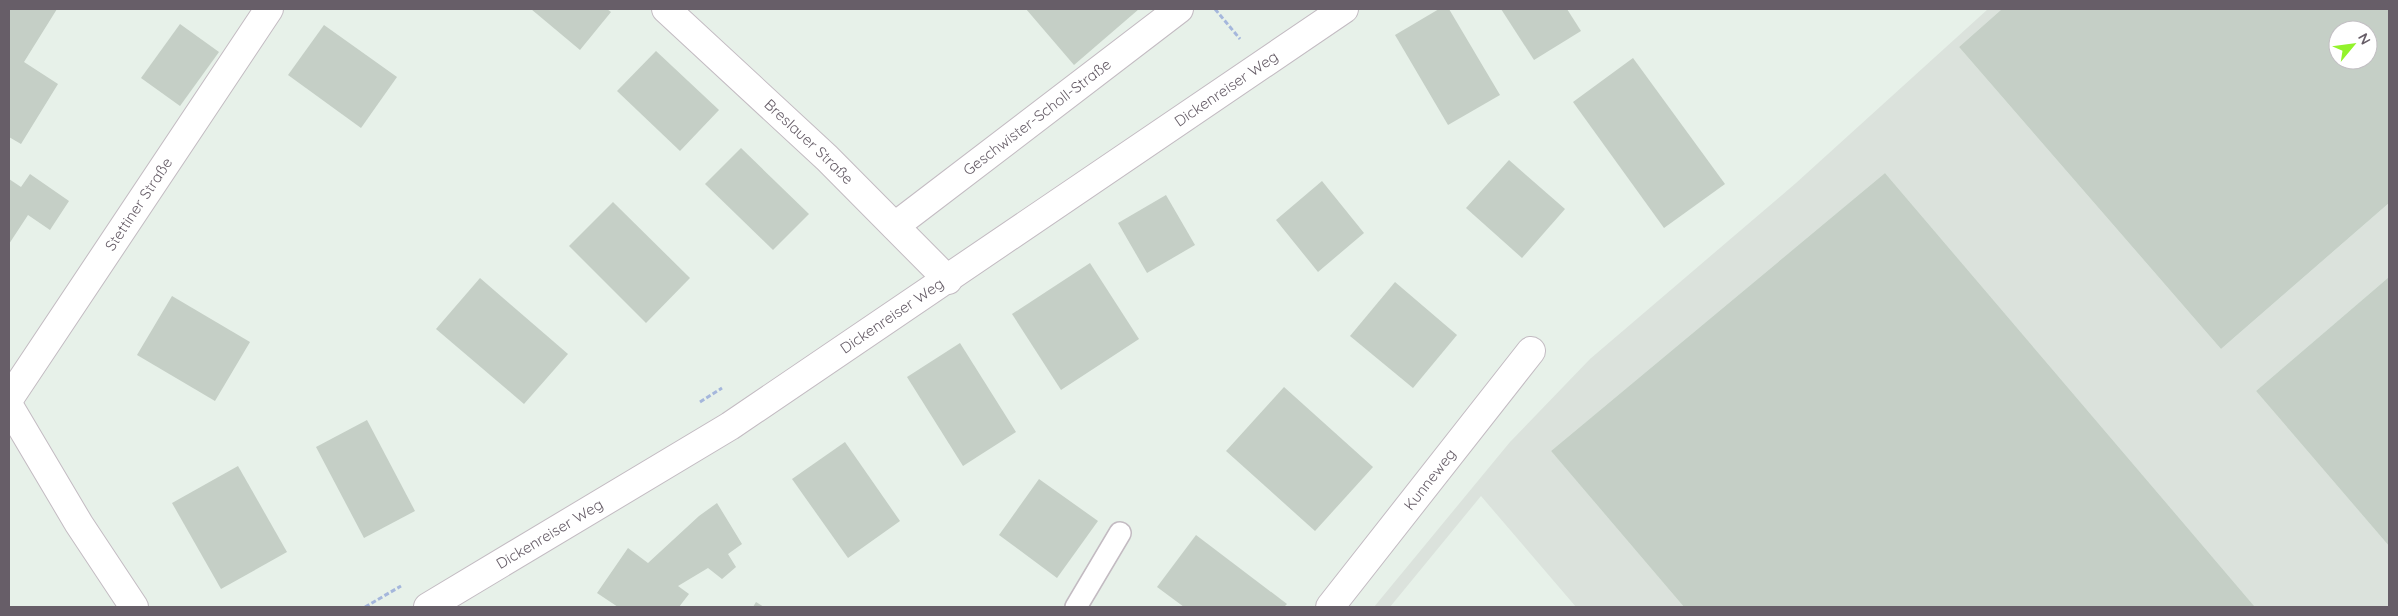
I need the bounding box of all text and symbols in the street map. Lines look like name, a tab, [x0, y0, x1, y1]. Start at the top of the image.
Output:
north arrow	[2328, 20, 2378, 70]
text: N	[2354, 30, 2375, 48]
street label: Dickenreiser Weg	[1170, 47, 1282, 130]
street label: Geschwister-Scholl-Straße	[959, 54, 1115, 180]
street label: Breslauer Straße	[760, 95, 858, 188]
street label: Stettiner Straße	[100, 154, 176, 254]
street label: Dickenreiser Weg	[836, 274, 947, 357]
street label: Kunneweg	[1400, 445, 1460, 514]
street label: Dickenreiser Weg	[493, 494, 606, 573]

